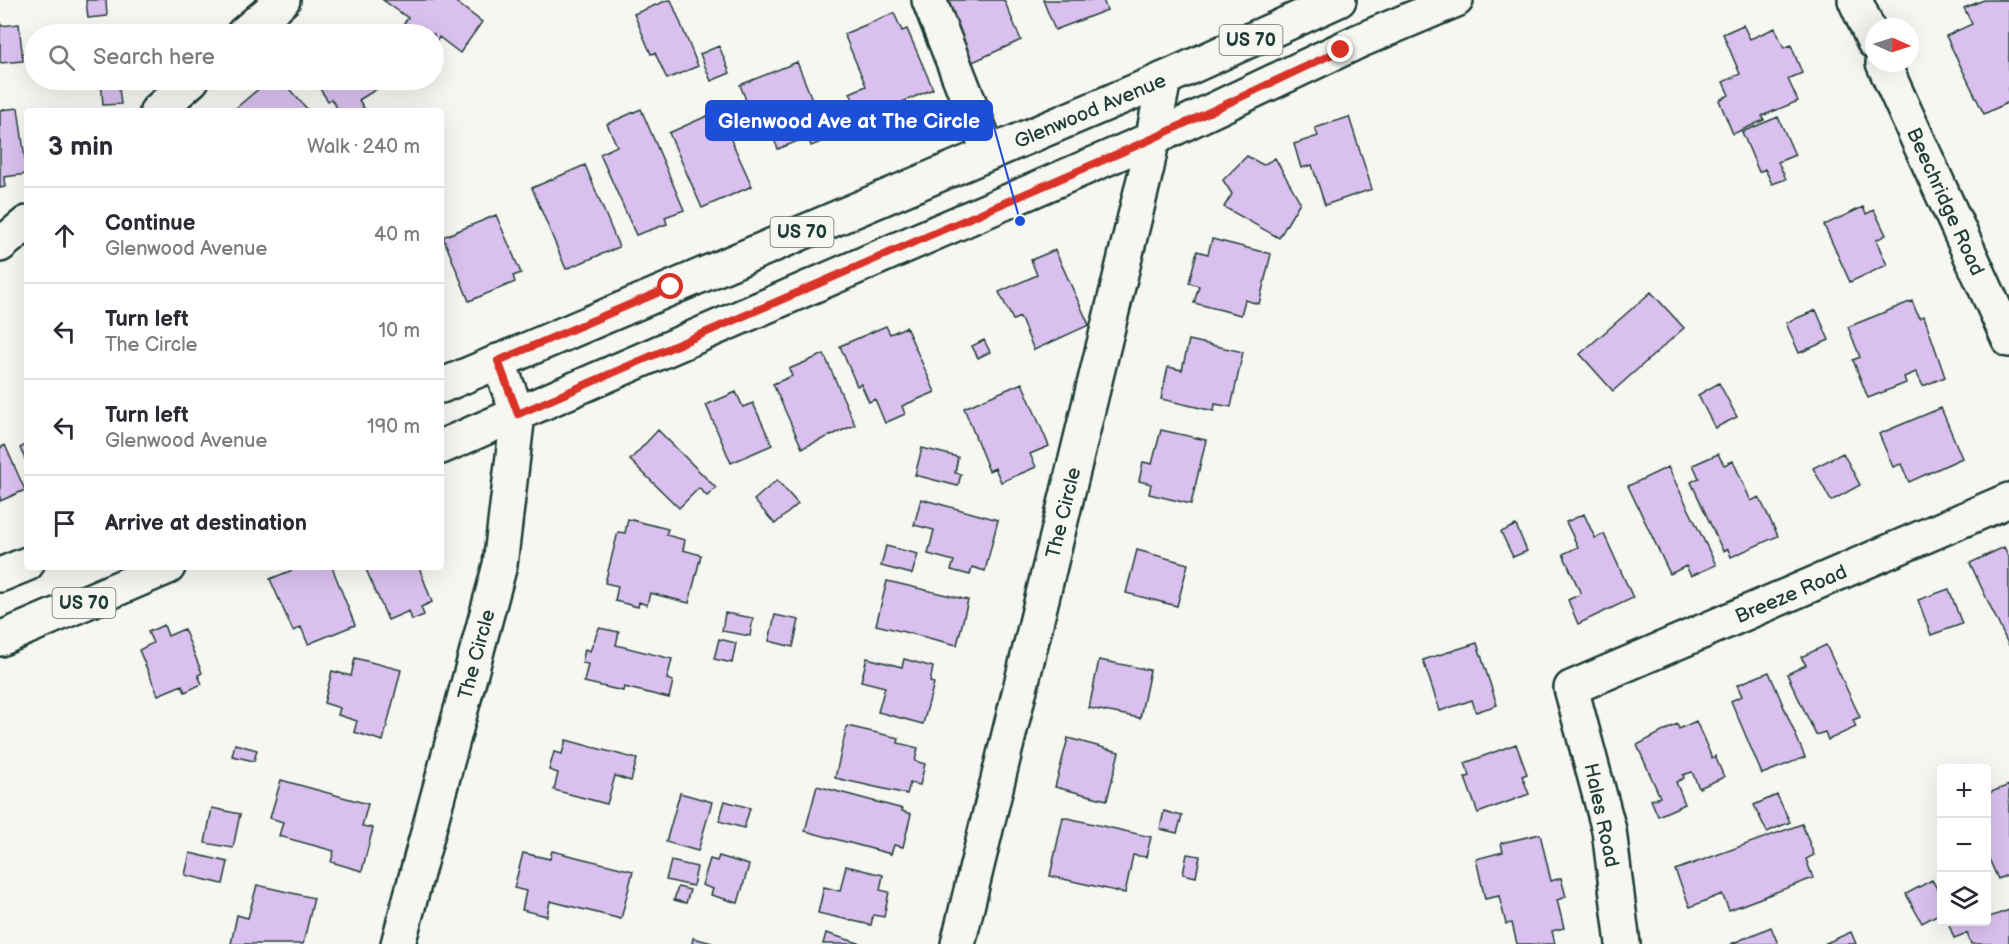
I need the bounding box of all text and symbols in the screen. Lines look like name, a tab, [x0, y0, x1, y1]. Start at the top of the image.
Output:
north arrow	[1865, 18, 1919, 72]
search box	[24, 24, 444, 90]
road number: US 70	[1220, 25, 1282, 55]
route end	[1327, 36, 1353, 62]
icon: search	[45, 41, 78, 74]
text: Search here	[93, 44, 215, 71]
street label: Glenwood Avenue	[1011, 69, 1170, 154]
callout: Glenwood Ave at The Circle	[706, 101, 992, 140]
text: Glenwood Ave at The Circle	[718, 109, 980, 134]
street label: Beechridge Road	[1901, 124, 1989, 279]
text: 3 min	[48, 132, 113, 163]
text: Walk · 240 m	[307, 135, 420, 159]
text: Continue	[105, 210, 195, 237]
road number: US 70	[770, 217, 834, 247]
icon: ahead	[48, 219, 81, 252]
text: 40 m	[374, 223, 420, 247]
text: Glenwood Avenue	[105, 237, 267, 261]
route start	[657, 273, 683, 299]
text: Turn left	[105, 306, 189, 333]
icon: left	[48, 315, 81, 348]
text: 10 m	[379, 319, 420, 343]
text: The Circle	[105, 333, 197, 357]
text: Turn left	[105, 402, 189, 429]
icon: left	[48, 411, 81, 444]
text: 190 m	[367, 415, 420, 439]
text: Glenwood Avenue	[105, 429, 267, 453]
street label: The Circle	[1041, 465, 1087, 561]
icon: arrive	[48, 507, 81, 540]
text: Arrive at destination	[105, 510, 307, 537]
street label: Breeze Road	[1732, 560, 1851, 629]
road number: US 70	[52, 588, 116, 618]
street label: The Circle	[453, 607, 501, 702]
street label: Hales Road	[1578, 761, 1624, 869]
map controls	[1937, 764, 1991, 926]
button: +	[1937, 764, 1991, 818]
button: −	[1937, 818, 1991, 872]
button: layers	[1937, 872, 1991, 926]

